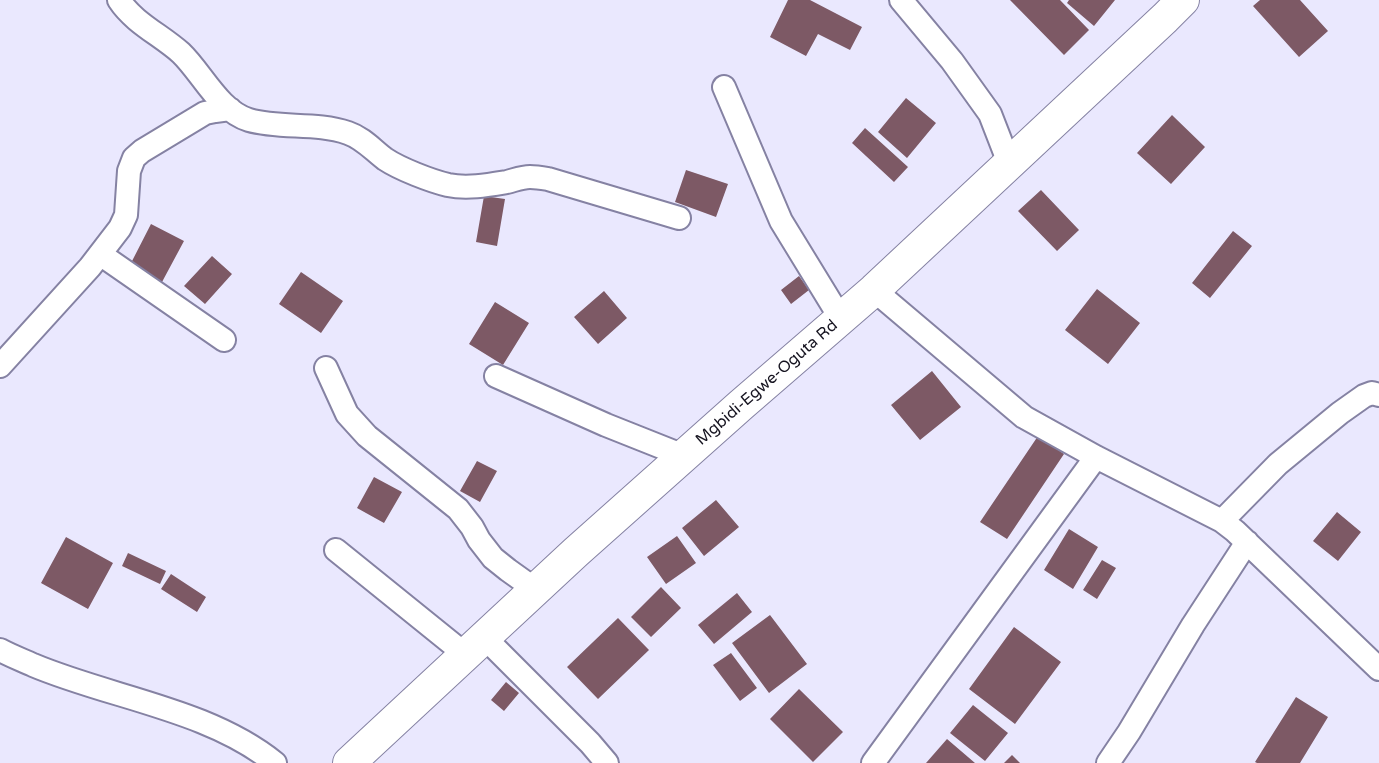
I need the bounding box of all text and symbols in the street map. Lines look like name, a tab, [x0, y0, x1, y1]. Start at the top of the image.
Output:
street label: Mgbidi-Egwe-Oguta Rd	[692, 316, 842, 450]

